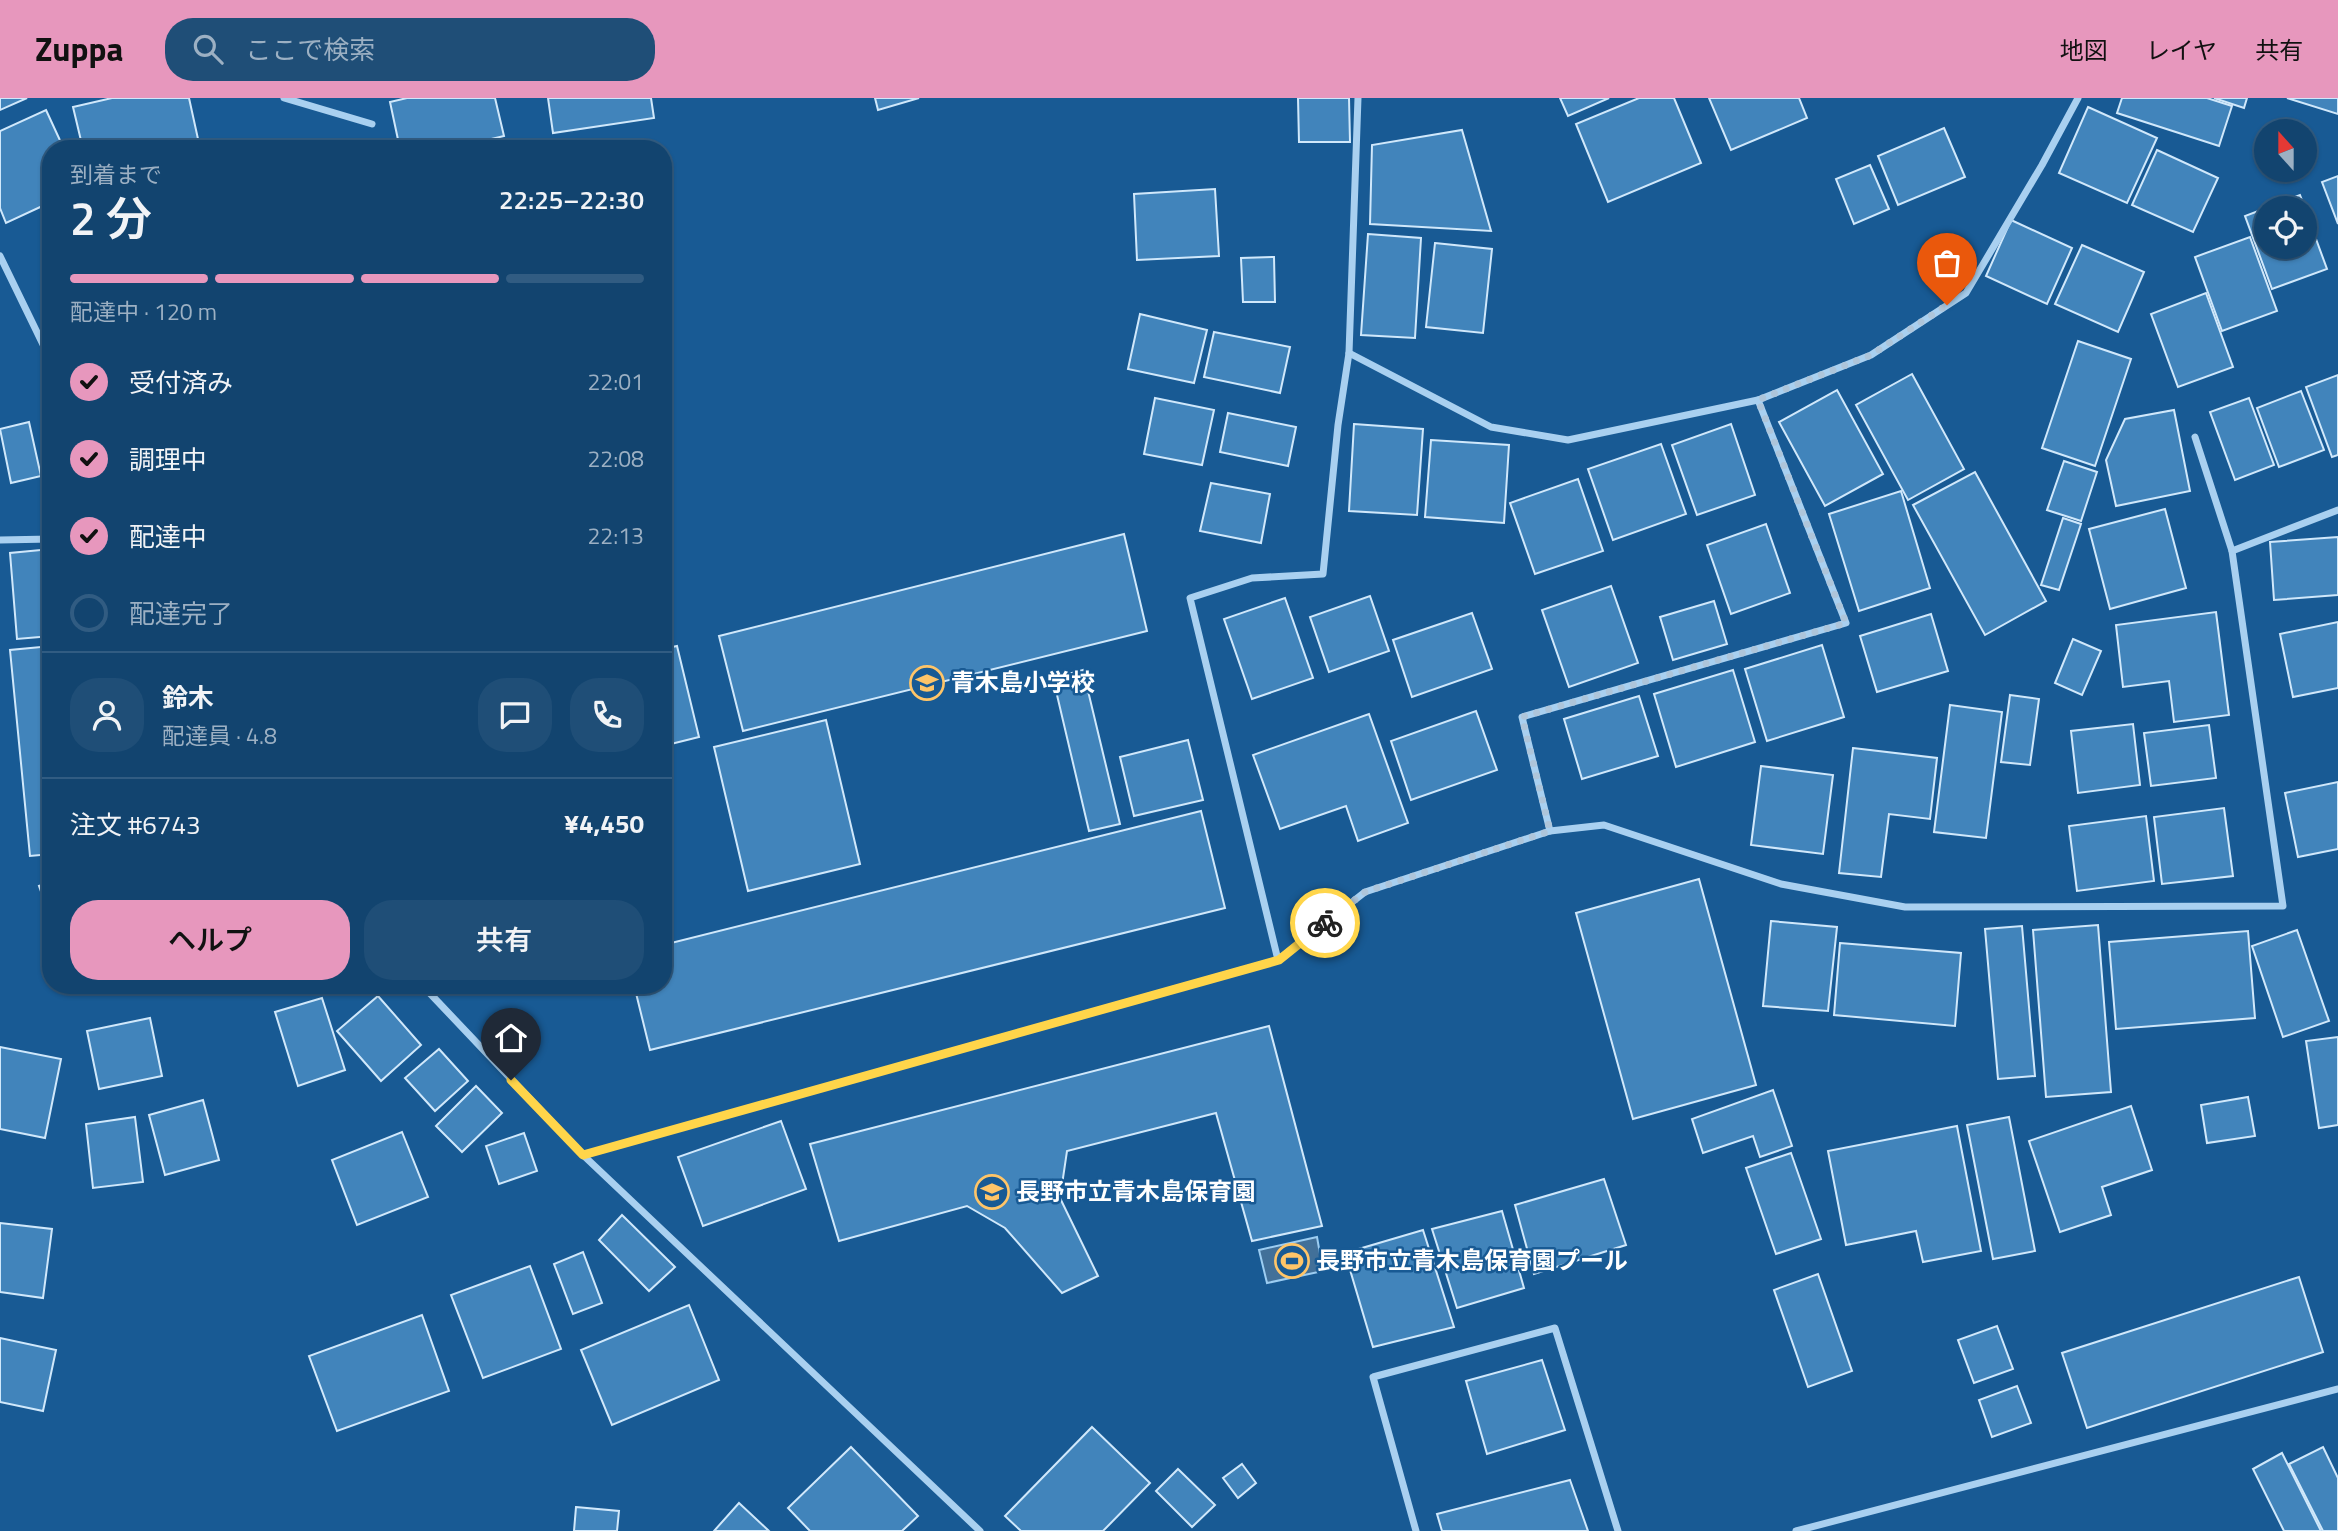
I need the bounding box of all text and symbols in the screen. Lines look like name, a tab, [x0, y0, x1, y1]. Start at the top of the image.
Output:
search box	[165, 18, 655, 81]
text: Zuppa	[35, 24, 123, 74]
icon: search	[189, 30, 227, 68]
text: ここで検索	[245, 30, 375, 69]
text: 地図	[2060, 32, 2108, 68]
text: レイヤ	[2146, 32, 2217, 68]
text: 共有	[2255, 32, 2303, 68]
north arrow	[2254, 119, 2317, 182]
map controls	[2254, 119, 2317, 259]
text: 到着まで	[70, 157, 162, 192]
text: 22:25–22:30	[499, 180, 644, 219]
text: 2 分	[70, 183, 152, 253]
button: locate	[2254, 196, 2317, 259]
pin	[1917, 233, 1977, 305]
icon: bag	[1928, 244, 1966, 282]
text: 配達中 · 120 m	[70, 294, 217, 329]
icon: check	[70, 363, 108, 401]
text: 受付済み	[129, 363, 233, 402]
text: 22:01	[587, 364, 644, 399]
icon: check	[70, 440, 108, 478]
text: 調理中	[129, 440, 207, 479]
text: 22:08	[587, 441, 644, 476]
icon: check	[70, 517, 108, 555]
text: 配達中	[129, 517, 207, 556]
text: 22:13	[587, 518, 644, 553]
text: 配達完了	[129, 594, 233, 633]
school or university icon: 青木島小学校	[908, 664, 946, 702]
place label: 青木島小学校	[951, 664, 1095, 700]
button: person	[70, 678, 144, 752]
text: 鈴木	[162, 678, 214, 717]
button: chat	[478, 678, 552, 752]
button: phone	[570, 678, 644, 752]
text: 配達員 · 4.8	[162, 718, 277, 753]
text: ¥4,450	[564, 804, 644, 843]
text: 注文 #6743	[70, 805, 201, 844]
courier	[1290, 888, 1360, 958]
button: ヘルプ	[70, 900, 350, 980]
button: 共有	[364, 900, 644, 980]
icon: bike	[1306, 904, 1344, 942]
pin	[481, 1008, 541, 1080]
icon: home	[492, 1019, 530, 1057]
school or university icon: 長野市立青木島保育園	[973, 1173, 1011, 1211]
place label: 長野市立青木島保育園	[1016, 1173, 1256, 1209]
sports icon: 長野市立青木島保育園プール	[1273, 1242, 1311, 1280]
place label: 長野市立青木島保育園プール	[1316, 1242, 1628, 1278]

